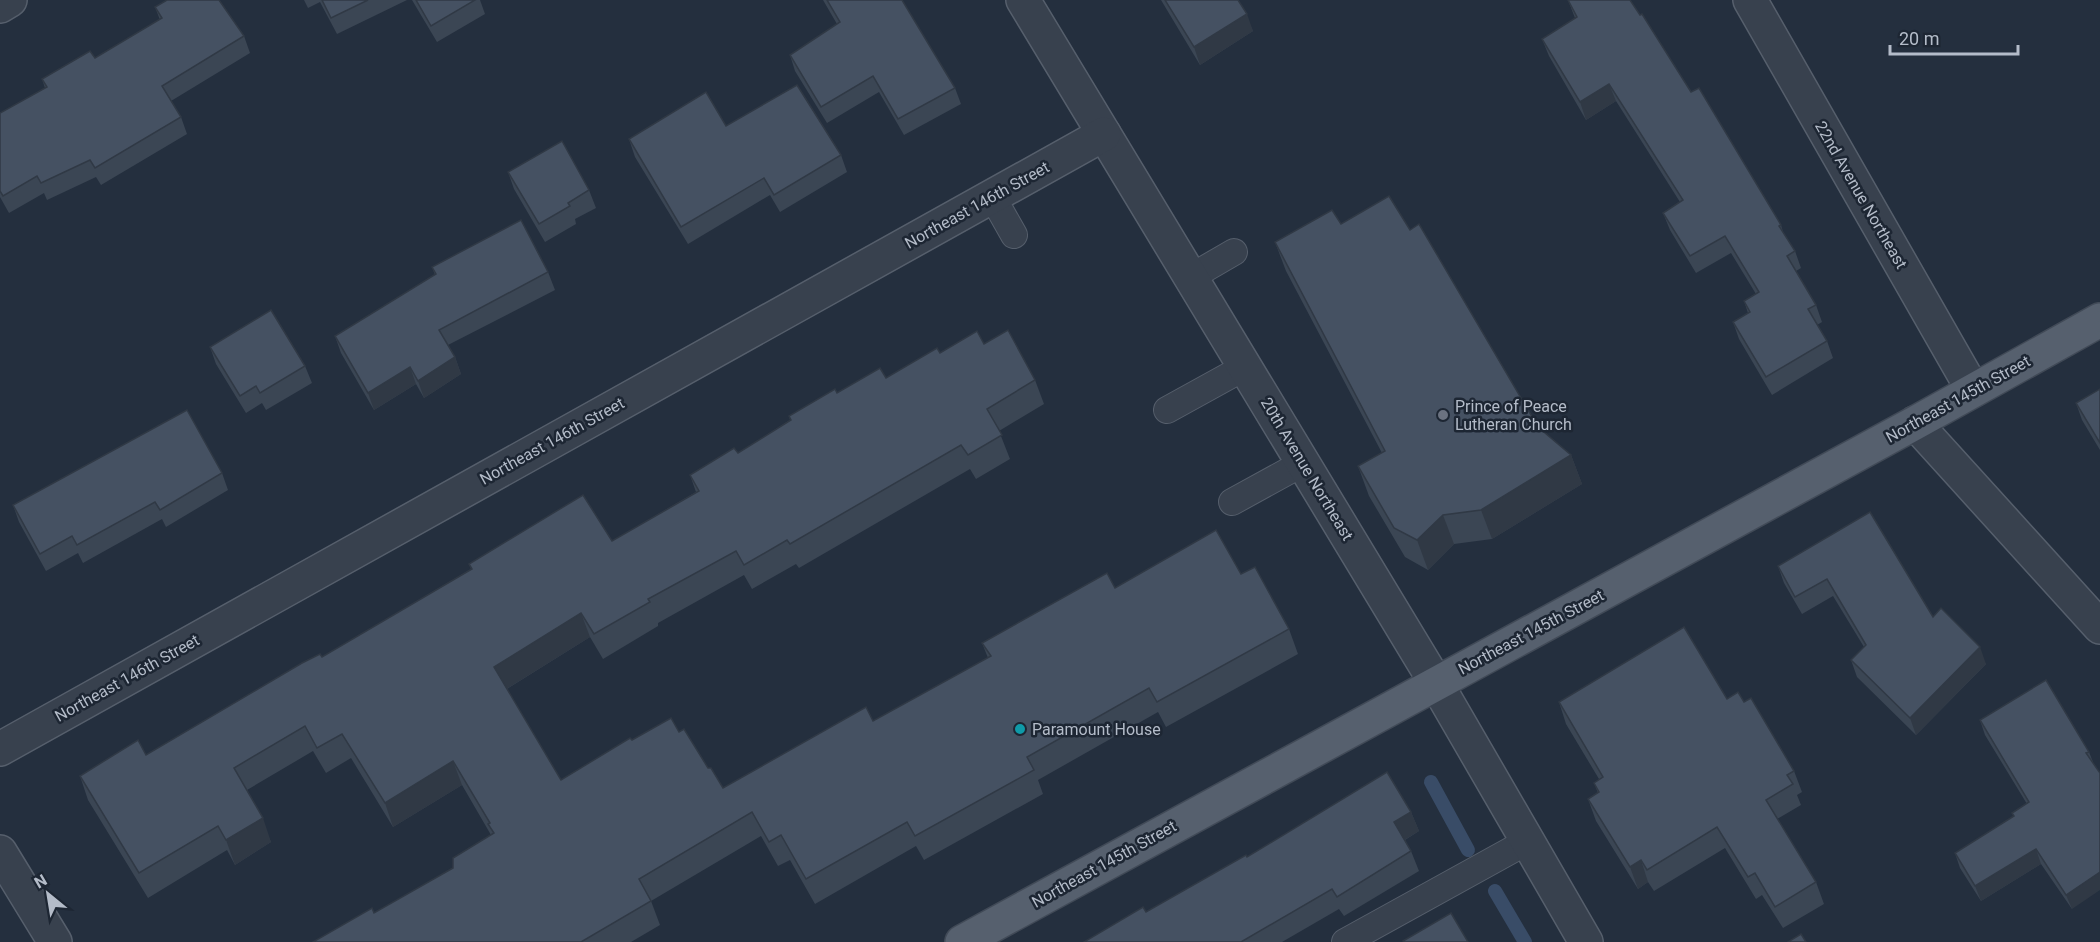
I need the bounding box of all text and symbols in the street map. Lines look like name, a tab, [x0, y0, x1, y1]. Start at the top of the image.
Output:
scale bar	[1890, 18, 2018, 56]
text: 20 m	[1899, 28, 1939, 49]
street label: 22nd Avenue Northeast	[1811, 118, 1911, 272]
street label: Northeast 146th Street	[901, 157, 1053, 253]
street label: Northeast 145th Street	[1882, 351, 2034, 447]
street label: Northeast 146th Street	[476, 393, 628, 489]
street label: 20th Avenue Northeast	[1257, 394, 1357, 544]
place label: Prince of Peace Lutheran Church	[1455, 397, 1572, 434]
marker: Prince of Peace Lutheran Church	[1436, 408, 1450, 422]
street label: Northeast 145th Street	[1455, 586, 1607, 678]
street label: Northeast 146th Street	[51, 630, 203, 726]
place label: Paramount House	[1032, 720, 1161, 739]
marker: Paramount House	[1013, 722, 1027, 736]
street label: Northeast 145th Street	[1028, 816, 1180, 912]
north arrow	[18, 864, 78, 924]
text: N	[31, 870, 50, 892]

